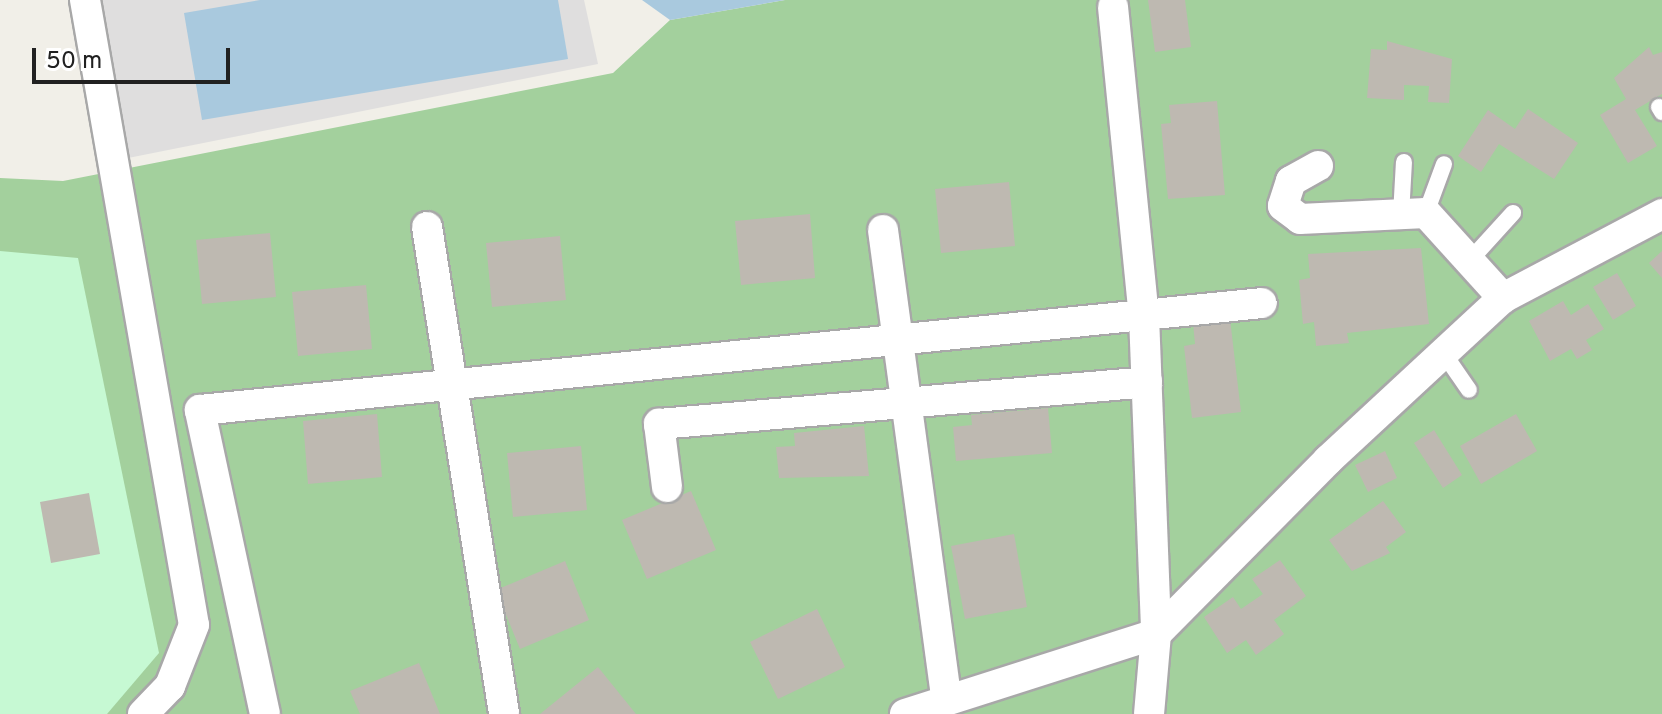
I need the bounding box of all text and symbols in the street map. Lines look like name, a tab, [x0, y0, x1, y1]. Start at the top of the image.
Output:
scale bar	[36, 32, 234, 82]
text: 50 m	[46, 47, 102, 77]

